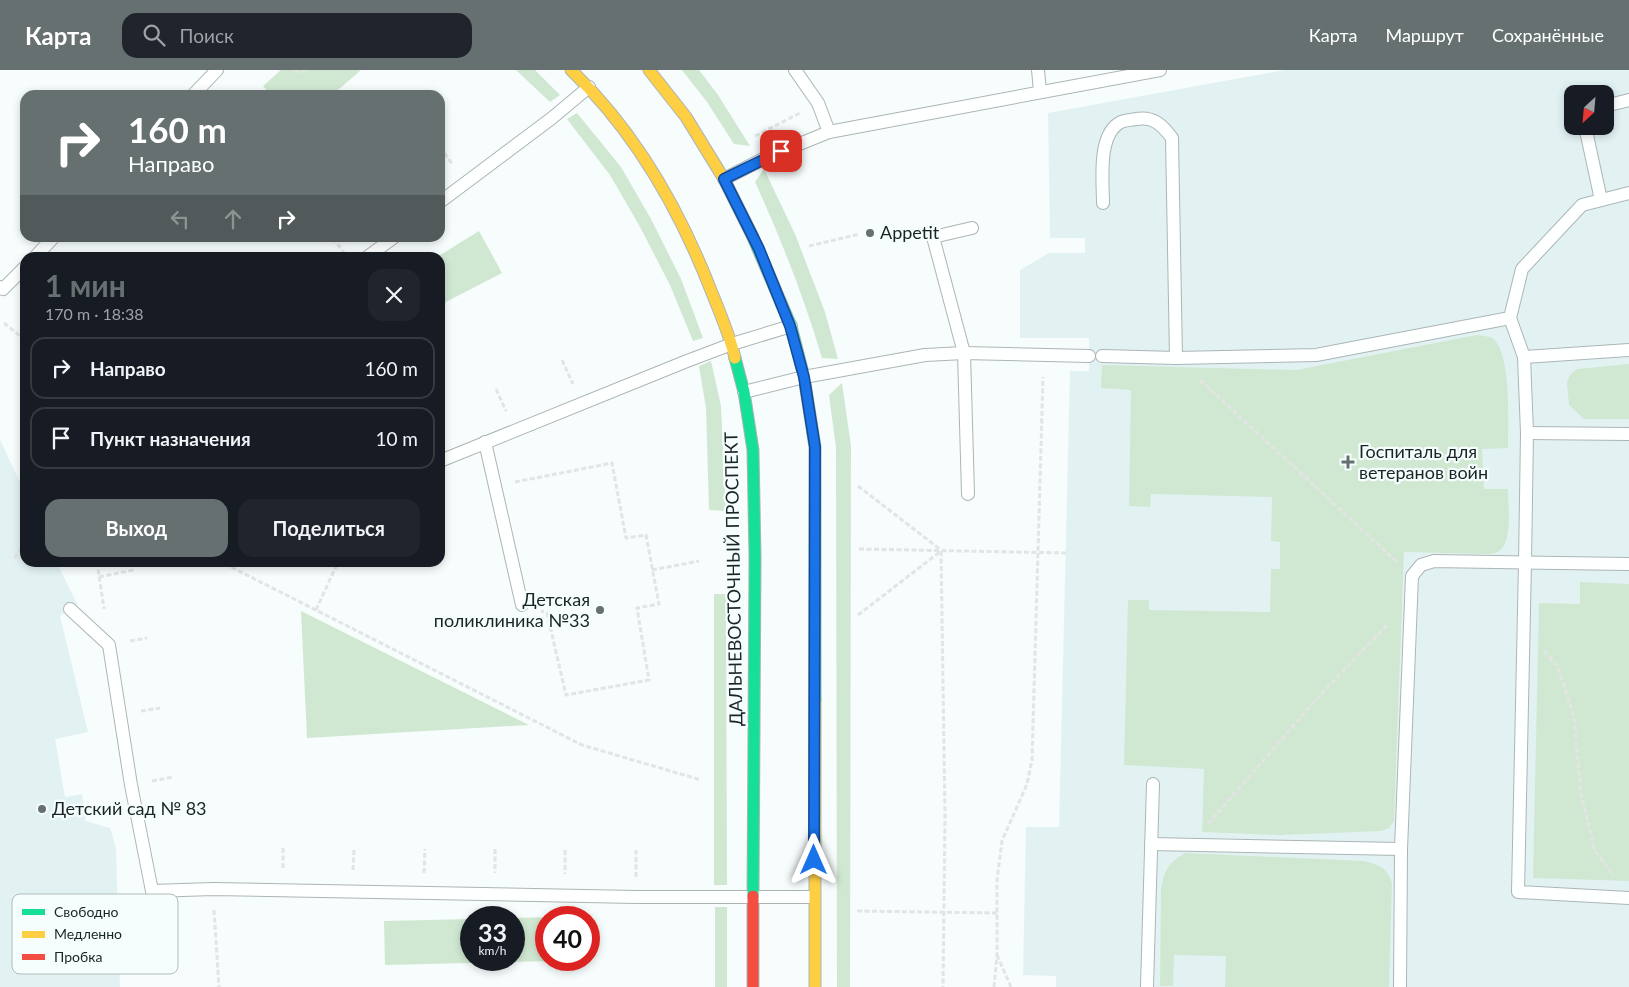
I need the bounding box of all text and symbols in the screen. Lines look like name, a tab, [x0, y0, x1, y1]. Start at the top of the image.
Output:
search box	[122, 13, 472, 58]
text: Карта	[25, 21, 92, 50]
icon: search	[140, 21, 168, 49]
text: Поиск	[180, 24, 234, 47]
text: Карта	[1309, 24, 1357, 46]
text: Маршрут	[1385, 24, 1464, 46]
text: Сохранённые	[1492, 24, 1604, 46]
north arrow	[1564, 85, 1614, 135]
map controls	[1564, 85, 1614, 135]
text: 160 m	[128, 108, 227, 150]
icon: right	[45, 110, 110, 175]
pin	[760, 130, 802, 172]
icon: arrive	[767, 137, 795, 165]
text: Направо	[128, 150, 214, 177]
icon: left	[166, 205, 194, 233]
icon: ahead	[219, 205, 247, 233]
icon: right	[272, 205, 300, 233]
place label: Appetit	[880, 221, 940, 243]
marker: Appetit	[864, 227, 876, 239]
text: 1 мин	[45, 267, 126, 303]
button: close	[368, 269, 420, 321]
text: 170 m · 18:38	[45, 304, 144, 323]
icon: right	[47, 354, 75, 382]
text: Направо	[90, 357, 166, 380]
text: 160 m	[364, 357, 418, 380]
icon: arrive	[47, 424, 75, 452]
text: Пункт назначения	[90, 427, 251, 450]
text: 10 m	[375, 427, 418, 450]
street label: ДАЛЬНЕВОСТОЧНЫЙ ПРОСПЕКТ	[719, 431, 747, 726]
place label: Госпиталь для ветеранов войн	[1359, 440, 1488, 483]
marker: Госпиталь для ветеранов войн	[1341, 455, 1355, 469]
button: Выход	[45, 499, 228, 557]
button: Поделиться	[238, 499, 420, 557]
place label: Детская поликлиника №33	[434, 588, 590, 631]
marker: Детская поликлиника №33	[594, 604, 606, 616]
place label: Детский сад № 83	[52, 797, 207, 819]
marker: Детский сад № 83	[36, 803, 48, 815]
position arrow	[787, 833, 839, 885]
legend	[12, 894, 178, 974]
text: Свободно	[54, 903, 119, 920]
speed limit sign: 40	[535, 906, 600, 971]
text: 33	[478, 917, 507, 947]
text: Медленно	[54, 925, 122, 942]
text: km/h	[478, 943, 507, 958]
text: Пробка	[54, 948, 102, 965]

